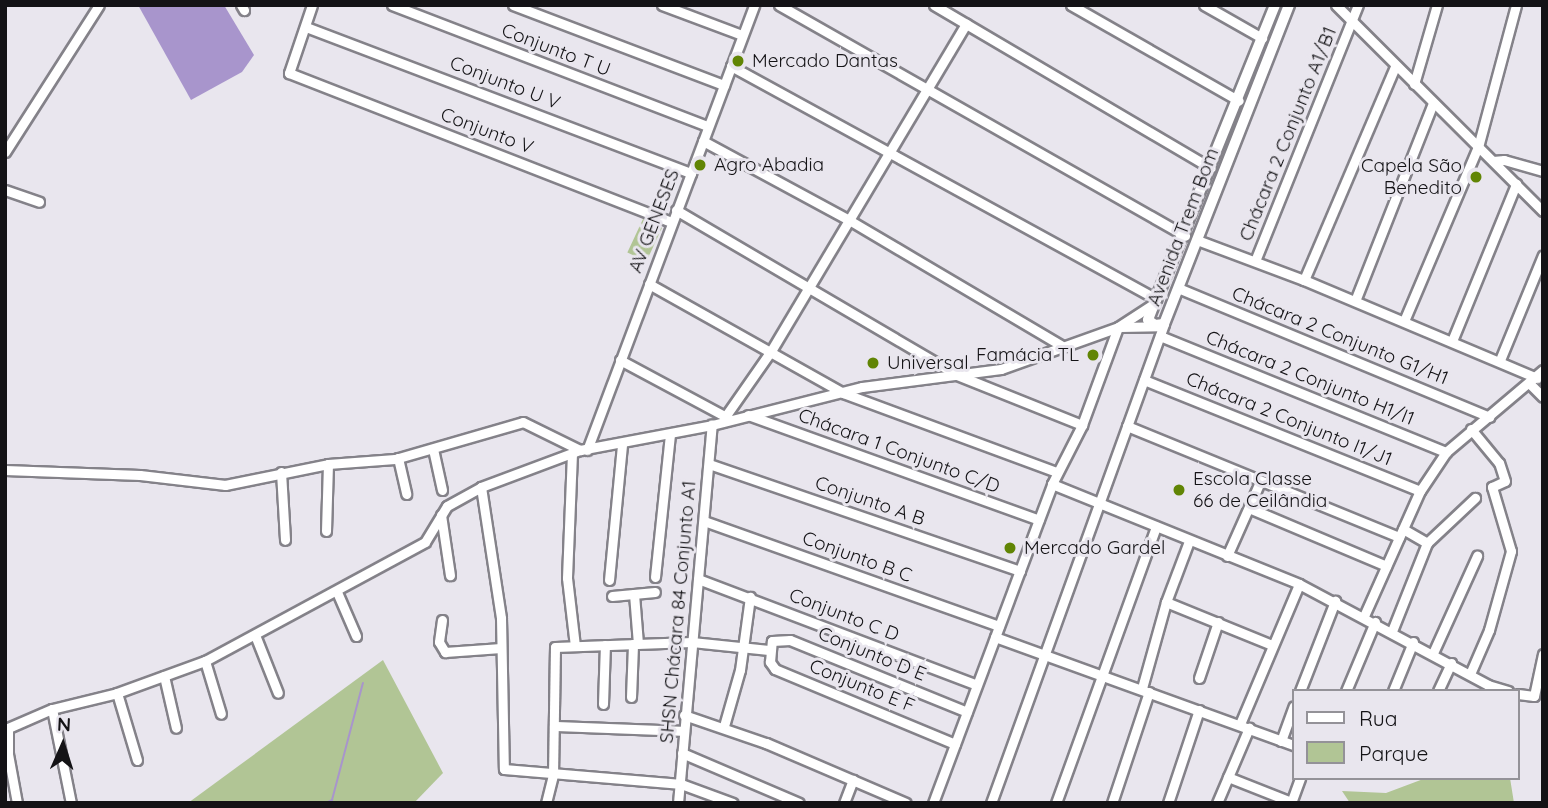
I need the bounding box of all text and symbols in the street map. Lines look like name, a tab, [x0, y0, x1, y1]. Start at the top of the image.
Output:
street label: Conjunto T U	[498, 19, 614, 81]
street label: Chácara 2 Conjunto A1/B1	[1235, 24, 1341, 244]
place label: Mercado Dantas	[752, 50, 898, 72]
street label: Conjunto U V	[447, 52, 563, 114]
marker: Mercado Dantas	[730, 53, 746, 69]
street label: Conjunto V	[437, 103, 537, 159]
street label: Avenida Trem Bom	[1142, 145, 1224, 309]
place label: Agro Abadia	[714, 154, 824, 176]
place label: Capela São Benedito	[1361, 155, 1462, 199]
marker: Agro Abadia	[692, 157, 708, 173]
street label: AV GENESES	[624, 166, 684, 276]
marker: Capela São Benedito	[1468, 169, 1484, 185]
street label: Chácara 2 Conjunto G1/H1	[1229, 282, 1451, 390]
street label: Chácara 2 Conjunto H1/I1	[1202, 326, 1418, 430]
place label: Famácia TL	[976, 344, 1079, 366]
marker: Famácia TL	[1085, 347, 1101, 363]
place label: Universal	[887, 352, 969, 374]
marker: Universal	[865, 355, 881, 371]
street label: Chácara 2 Conjunto I1/J1	[1183, 367, 1395, 471]
street label: Chácara 1 Conjunto C/D	[795, 404, 1003, 498]
place label: Escola Classe 66 de Ceilândia	[1193, 468, 1327, 512]
street label: Conjunto A B	[812, 472, 928, 530]
street label: SHSN Chácara 84 Conjunto A1	[655, 480, 701, 744]
marker: Escola Classe 66 de Ceilândia	[1171, 482, 1187, 498]
street label: Conjunto B C	[799, 527, 915, 587]
place label: Mercado Gardel	[1024, 537, 1165, 559]
marker: Mercado Gardel	[1002, 540, 1018, 556]
street label: Conjunto C D	[786, 584, 902, 646]
street label: Conjunto D E	[815, 622, 929, 686]
street label: Conjunto E F	[806, 655, 918, 717]
legend	[1292, 689, 1520, 780]
text: Rua	[1359, 705, 1398, 731]
north arrow	[28, 710, 98, 780]
text: N	[56, 712, 72, 736]
text: Parque	[1359, 740, 1428, 766]

